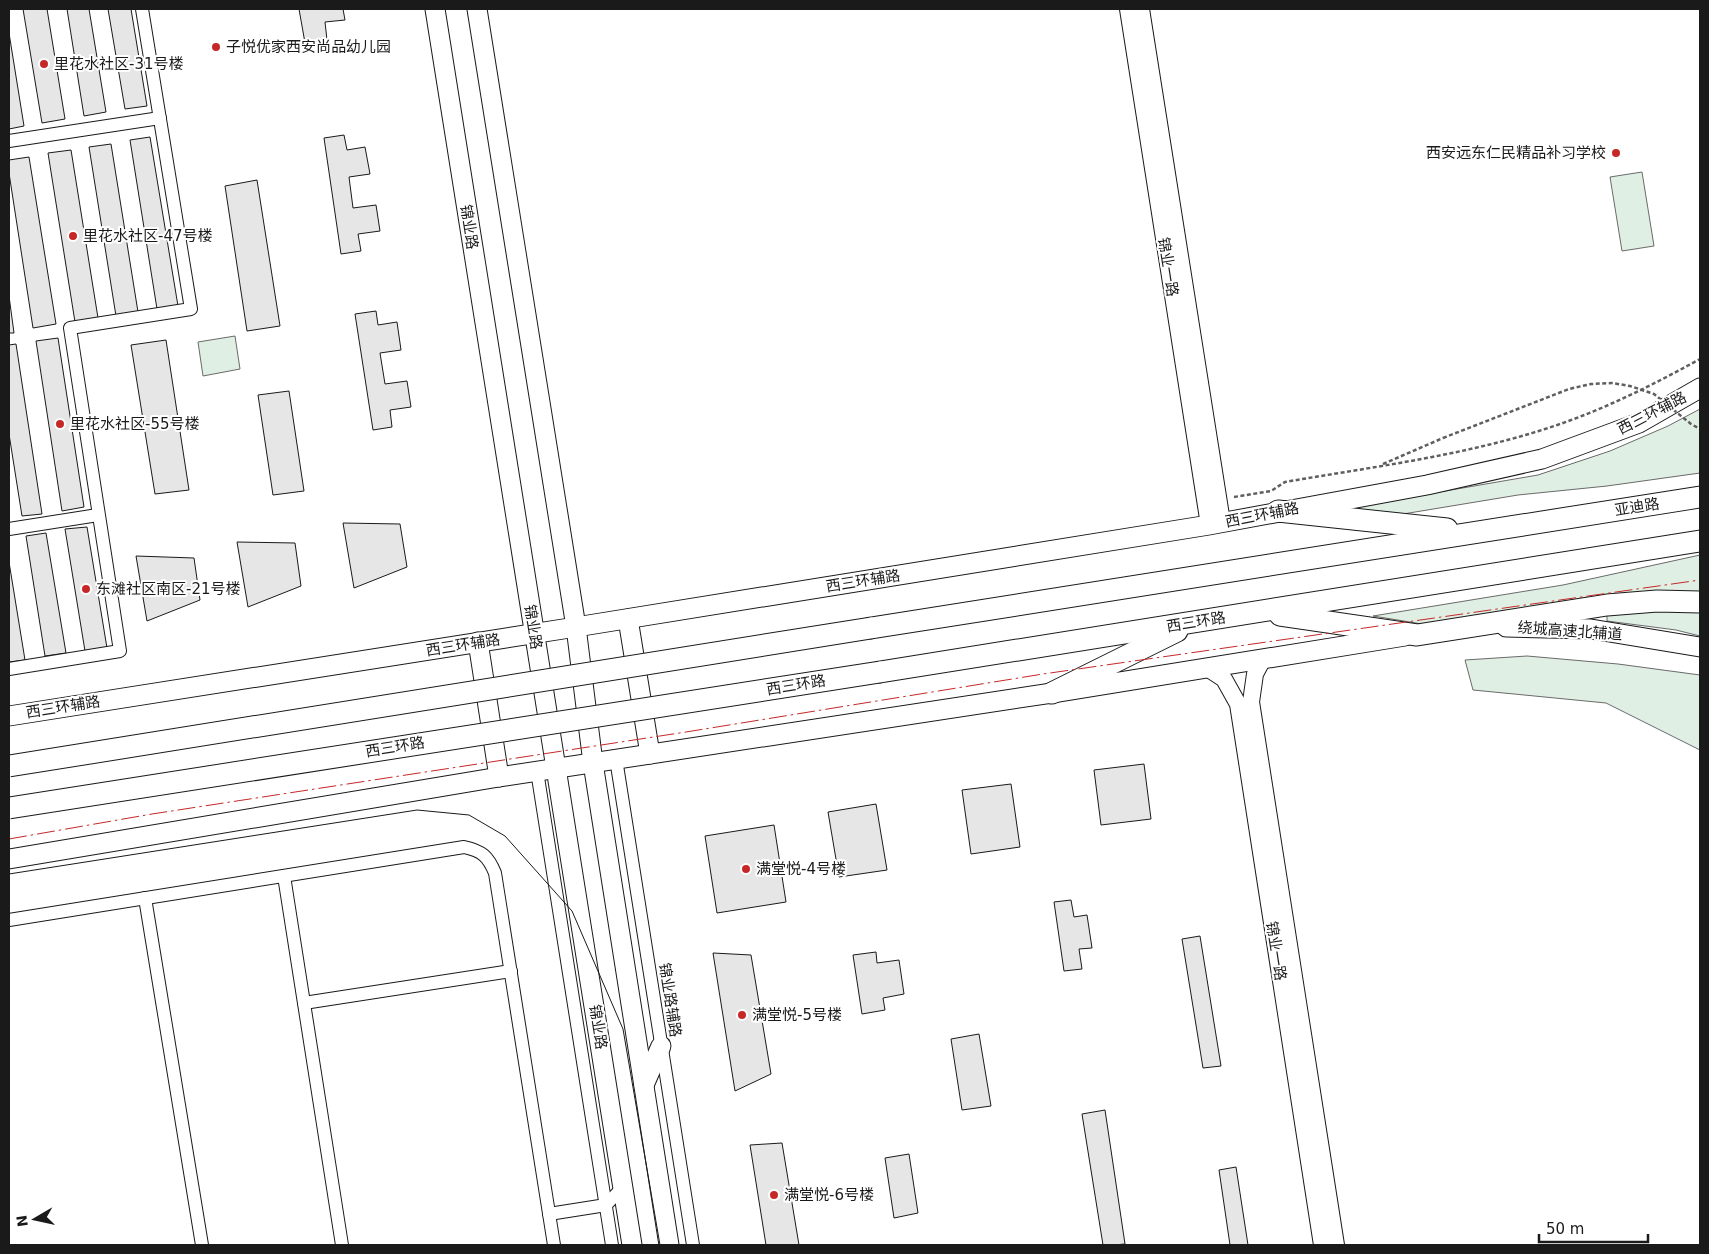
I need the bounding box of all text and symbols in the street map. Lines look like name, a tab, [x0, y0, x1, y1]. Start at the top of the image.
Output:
place label: 子悦优家西安尚品幼儿园	[226, 38, 391, 56]
marker: 子悦优家西安尚品幼儿园	[210, 41, 222, 53]
place label: 里花水社区-31号楼	[54, 55, 184, 73]
marker: 里花水社区-31号楼	[38, 58, 50, 70]
place label: 西安远东仁民精品补习学校	[1426, 144, 1606, 162]
marker: 西安远东仁民精品补习学校	[1610, 147, 1622, 159]
street label: 锦业路	[457, 203, 481, 251]
place label: 里花水社区-47号楼	[83, 227, 213, 245]
marker: 里花水社区-47号楼	[67, 230, 79, 242]
street label: 锦业一路	[1154, 236, 1182, 298]
street label: 西三环辅路	[1614, 388, 1690, 438]
place label: 里花水社区-55号楼	[70, 415, 200, 433]
marker: 里花水社区-55号楼	[54, 418, 66, 430]
street label: 亚迪路	[1613, 495, 1661, 519]
street label: 西三环辅路	[1223, 499, 1301, 531]
street label: 西三环辅路	[825, 566, 901, 596]
place label: 东滩社区南区-21号楼	[96, 580, 241, 598]
marker: 东滩社区南区-21号楼	[80, 583, 92, 595]
street label: 锦业路	[521, 603, 545, 651]
street label: 西三环路	[1165, 608, 1227, 636]
street label: 绕城高速北辅道	[1517, 618, 1623, 644]
street label: 西三环辅路	[425, 630, 501, 660]
street label: 西三环路	[765, 671, 827, 699]
street label: 西三环辅路	[25, 692, 101, 722]
street label: 西三环路	[364, 733, 426, 761]
place label: 满堂悦-4号楼	[756, 860, 846, 878]
marker: 满堂悦-4号楼	[740, 863, 752, 875]
street label: 锦业一路	[1262, 920, 1290, 982]
street label: 锦业路辅路	[655, 962, 685, 1038]
street label: 锦业路	[586, 1003, 610, 1051]
place label: 满堂悦-5号楼	[752, 1006, 842, 1024]
marker: 满堂悦-5号楼	[736, 1009, 748, 1021]
place label: 满堂悦-6号楼	[784, 1186, 874, 1204]
marker: 满堂悦-6号楼	[768, 1189, 780, 1201]
north arrow	[10, 1194, 60, 1244]
scale bar	[1539, 1212, 1648, 1244]
text: N	[13, 1214, 31, 1228]
text: 50 m	[1546, 1220, 1584, 1238]

